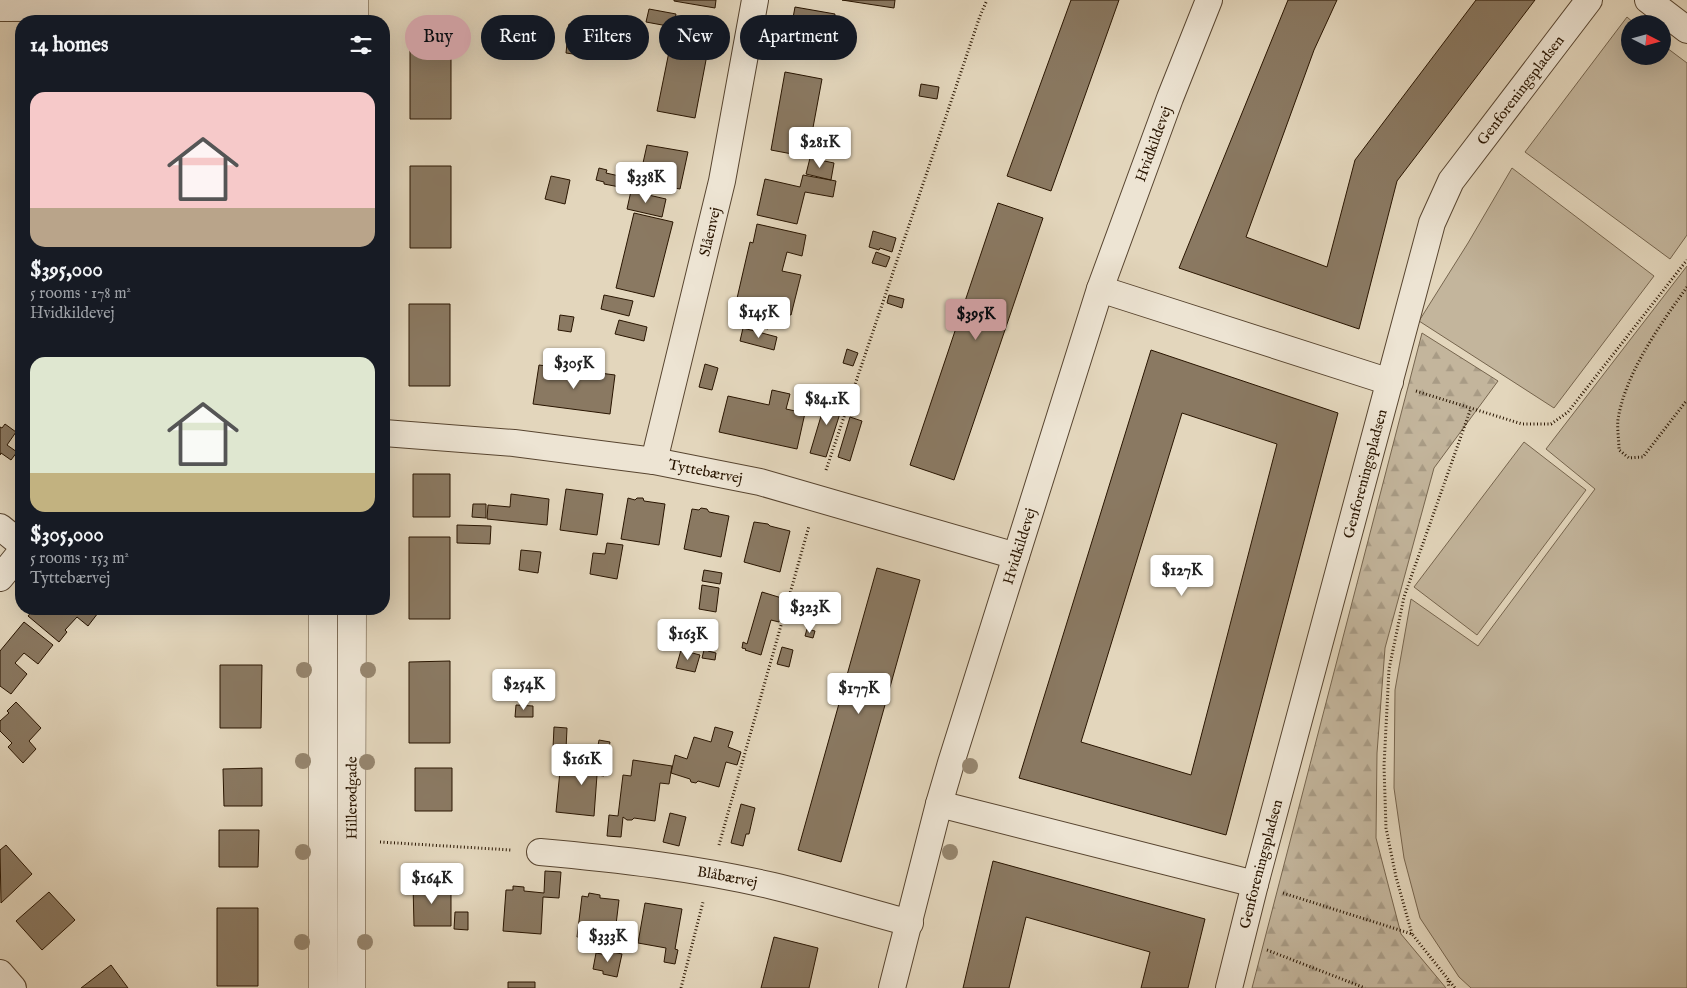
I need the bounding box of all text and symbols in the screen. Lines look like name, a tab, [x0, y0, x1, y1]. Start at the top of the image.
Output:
chip: Buy	[405, 15, 471, 60]
chip: Rent	[481, 15, 555, 60]
chip: Filters	[565, 15, 649, 60]
chip: New	[659, 15, 730, 60]
chip: Apartment	[740, 15, 857, 60]
north arrow	[1621, 15, 1671, 65]
map controls	[1621, 15, 1671, 65]
icon: filters	[347, 31, 375, 59]
text: 14 homes	[30, 32, 108, 59]
street label: Genforeningspladsen	[1473, 32, 1569, 149]
street label: Hvidkildevej	[1131, 104, 1176, 185]
icon: home	[158, 124, 248, 214]
pin: $281K	[785, 126, 855, 169]
text: $281K	[800, 133, 840, 153]
pin: $338K	[611, 162, 681, 204]
text: $338K	[627, 168, 665, 188]
street label: Slåenvej	[695, 205, 725, 258]
text: $395,000	[30, 257, 103, 284]
text: 5 rooms · 178 m²	[30, 284, 131, 304]
pin: $145K	[724, 296, 794, 339]
pin: $395K	[941, 298, 1011, 341]
text: $145K	[739, 303, 779, 323]
text: Hvidkildevej	[30, 304, 115, 324]
text: $395K	[956, 305, 996, 325]
pin: $305K	[539, 348, 609, 390]
text: $305K	[554, 354, 594, 374]
pin: $84.1K	[786, 384, 868, 426]
icon: home	[158, 389, 248, 479]
text: $84.1K	[805, 390, 849, 410]
street label: Genforeningspladsen	[1339, 407, 1392, 540]
street label: Tyttebærvej	[667, 455, 744, 488]
street label: Hvidkildevej	[999, 506, 1041, 587]
text: $305,000	[30, 522, 104, 549]
text: 5 rooms · 153 m²	[30, 549, 129, 569]
pin: $127K	[1147, 554, 1217, 597]
text: $127K	[1161, 561, 1203, 581]
text: Tyttebærvej	[30, 569, 110, 589]
pin: $323K	[775, 592, 845, 634]
text: $323K	[790, 598, 830, 618]
pin: $163K	[653, 618, 723, 661]
text: $163K	[668, 625, 708, 645]
pin: $254K	[489, 668, 559, 711]
pin: $177K	[824, 672, 894, 715]
text: $254K	[503, 675, 545, 695]
text: $177K	[838, 679, 880, 699]
pin: $161K	[547, 744, 617, 786]
text: $161K	[562, 750, 602, 770]
street label: Hillerødgade	[342, 756, 362, 840]
street label: Genforeningspladsen	[1235, 797, 1287, 931]
pin: $164K	[397, 862, 467, 905]
street label: Blåbærvej	[696, 862, 759, 892]
text: $164K	[412, 869, 452, 889]
pin: $333K	[573, 920, 643, 963]
text: $333K	[589, 927, 627, 947]

